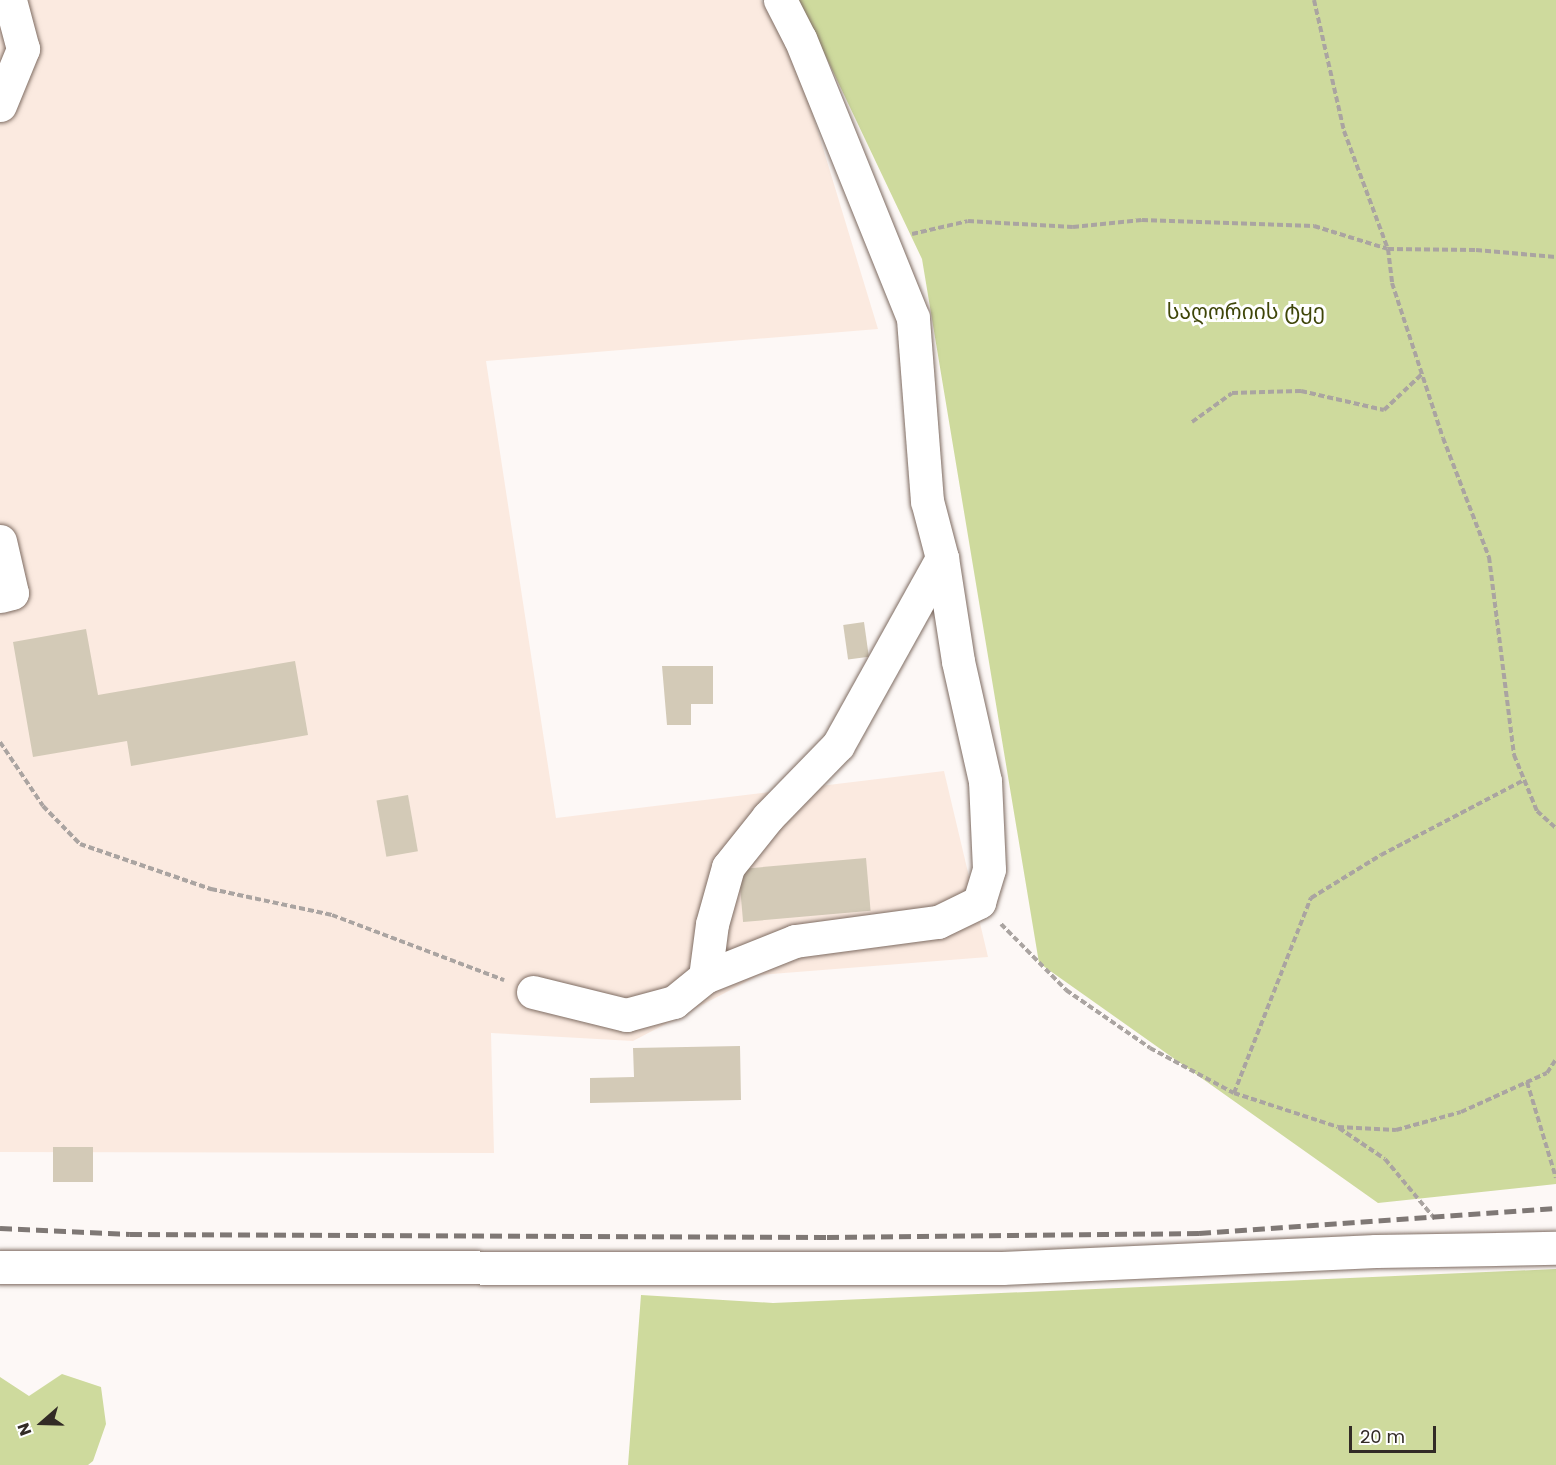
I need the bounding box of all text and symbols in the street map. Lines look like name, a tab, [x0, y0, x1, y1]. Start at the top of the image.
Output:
park label: საღორიის ტყე	[1167, 299, 1325, 325]
north arrow	[12, 1393, 72, 1453]
scale bar	[1352, 1414, 1439, 1452]
text: N	[12, 1420, 37, 1439]
text: 20 m	[1360, 1424, 1405, 1449]

